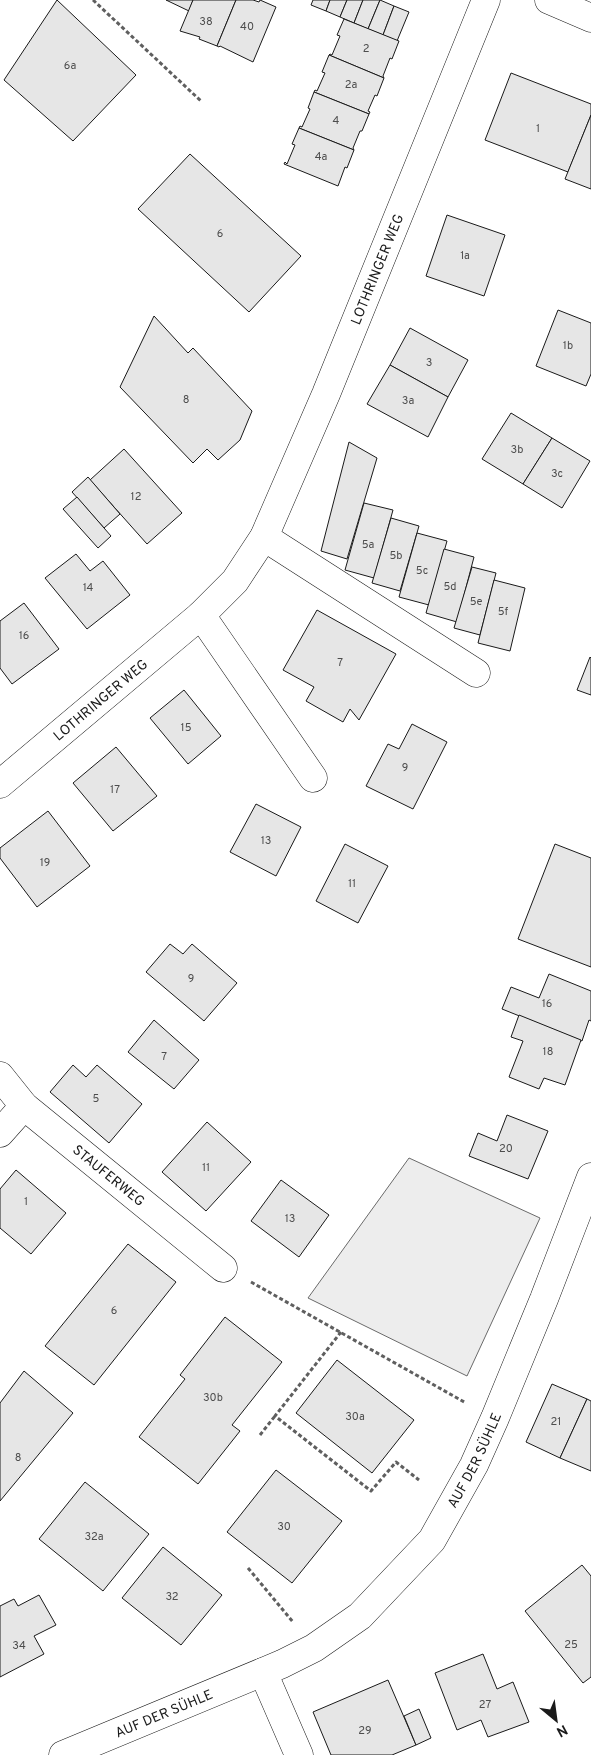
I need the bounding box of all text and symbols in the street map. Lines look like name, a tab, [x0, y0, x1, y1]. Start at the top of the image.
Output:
house number: 38	[199, 15, 213, 29]
house number: 40	[240, 20, 254, 34]
house number: 2	[363, 42, 369, 56]
house number: 6a	[64, 59, 76, 73]
house number: 2a	[345, 78, 357, 92]
house number: 4	[333, 114, 340, 128]
house number: 1	[536, 122, 540, 136]
house number: 4a	[315, 150, 328, 164]
street label: LOTHRINGER WEG	[348, 212, 408, 328]
house number: 6	[217, 227, 223, 241]
house number: 1a	[460, 249, 470, 263]
house number: 1b	[563, 339, 573, 353]
house number: 3	[426, 356, 432, 370]
house number: 8	[183, 393, 189, 407]
house number: 3a	[402, 394, 414, 408]
house number: 3b	[511, 443, 523, 457]
house number: 3c	[551, 467, 563, 481]
house number: 12	[131, 490, 141, 504]
house number: 5a	[362, 538, 375, 552]
house number: 5b	[389, 549, 403, 563]
house number: 5c	[416, 564, 428, 578]
house number: 5d	[443, 580, 457, 594]
house number: 14	[83, 581, 94, 595]
house number: 5e	[470, 595, 482, 609]
house number: 5f	[498, 605, 509, 619]
house number: 16	[19, 629, 29, 643]
street label: LOTHRINGER WEG	[51, 656, 152, 745]
house number: 7	[337, 656, 343, 670]
house number: 15	[181, 721, 192, 735]
house number: 9	[402, 761, 408, 775]
house number: 17	[110, 783, 120, 797]
house number: 13	[261, 834, 271, 848]
house number: 19	[40, 856, 50, 870]
house number: 11	[348, 877, 356, 891]
house number: 9	[188, 972, 194, 986]
house number: 16	[542, 997, 552, 1011]
house number: 18	[543, 1045, 553, 1059]
house number: 7	[161, 1050, 167, 1064]
house number: 5	[93, 1092, 100, 1106]
street label: STAUFERWEG	[69, 1142, 147, 1211]
house number: 20	[499, 1142, 513, 1156]
house number: 11	[202, 1161, 210, 1175]
house number: 1	[24, 1195, 28, 1209]
house number: 13	[285, 1212, 295, 1226]
house number: 6	[111, 1304, 117, 1318]
house number: 30b	[203, 1391, 223, 1405]
house number: 30a	[345, 1410, 365, 1424]
street label: AUF DER SÜHLE	[445, 1411, 506, 1512]
house number: 21	[551, 1415, 561, 1429]
house number: 8	[15, 1451, 21, 1465]
house number: 30	[277, 1520, 291, 1534]
house number: 32a	[85, 1530, 104, 1544]
house number: 32	[165, 1590, 179, 1604]
house number: 25	[564, 1638, 578, 1652]
house number: 34	[12, 1639, 26, 1653]
street label: AUF DER SÜHLE	[113, 1687, 216, 1742]
north arrow	[531, 1695, 581, 1745]
house number: 27	[479, 1698, 491, 1712]
text: N	[553, 1720, 570, 1740]
house number: 29	[358, 1724, 372, 1738]

